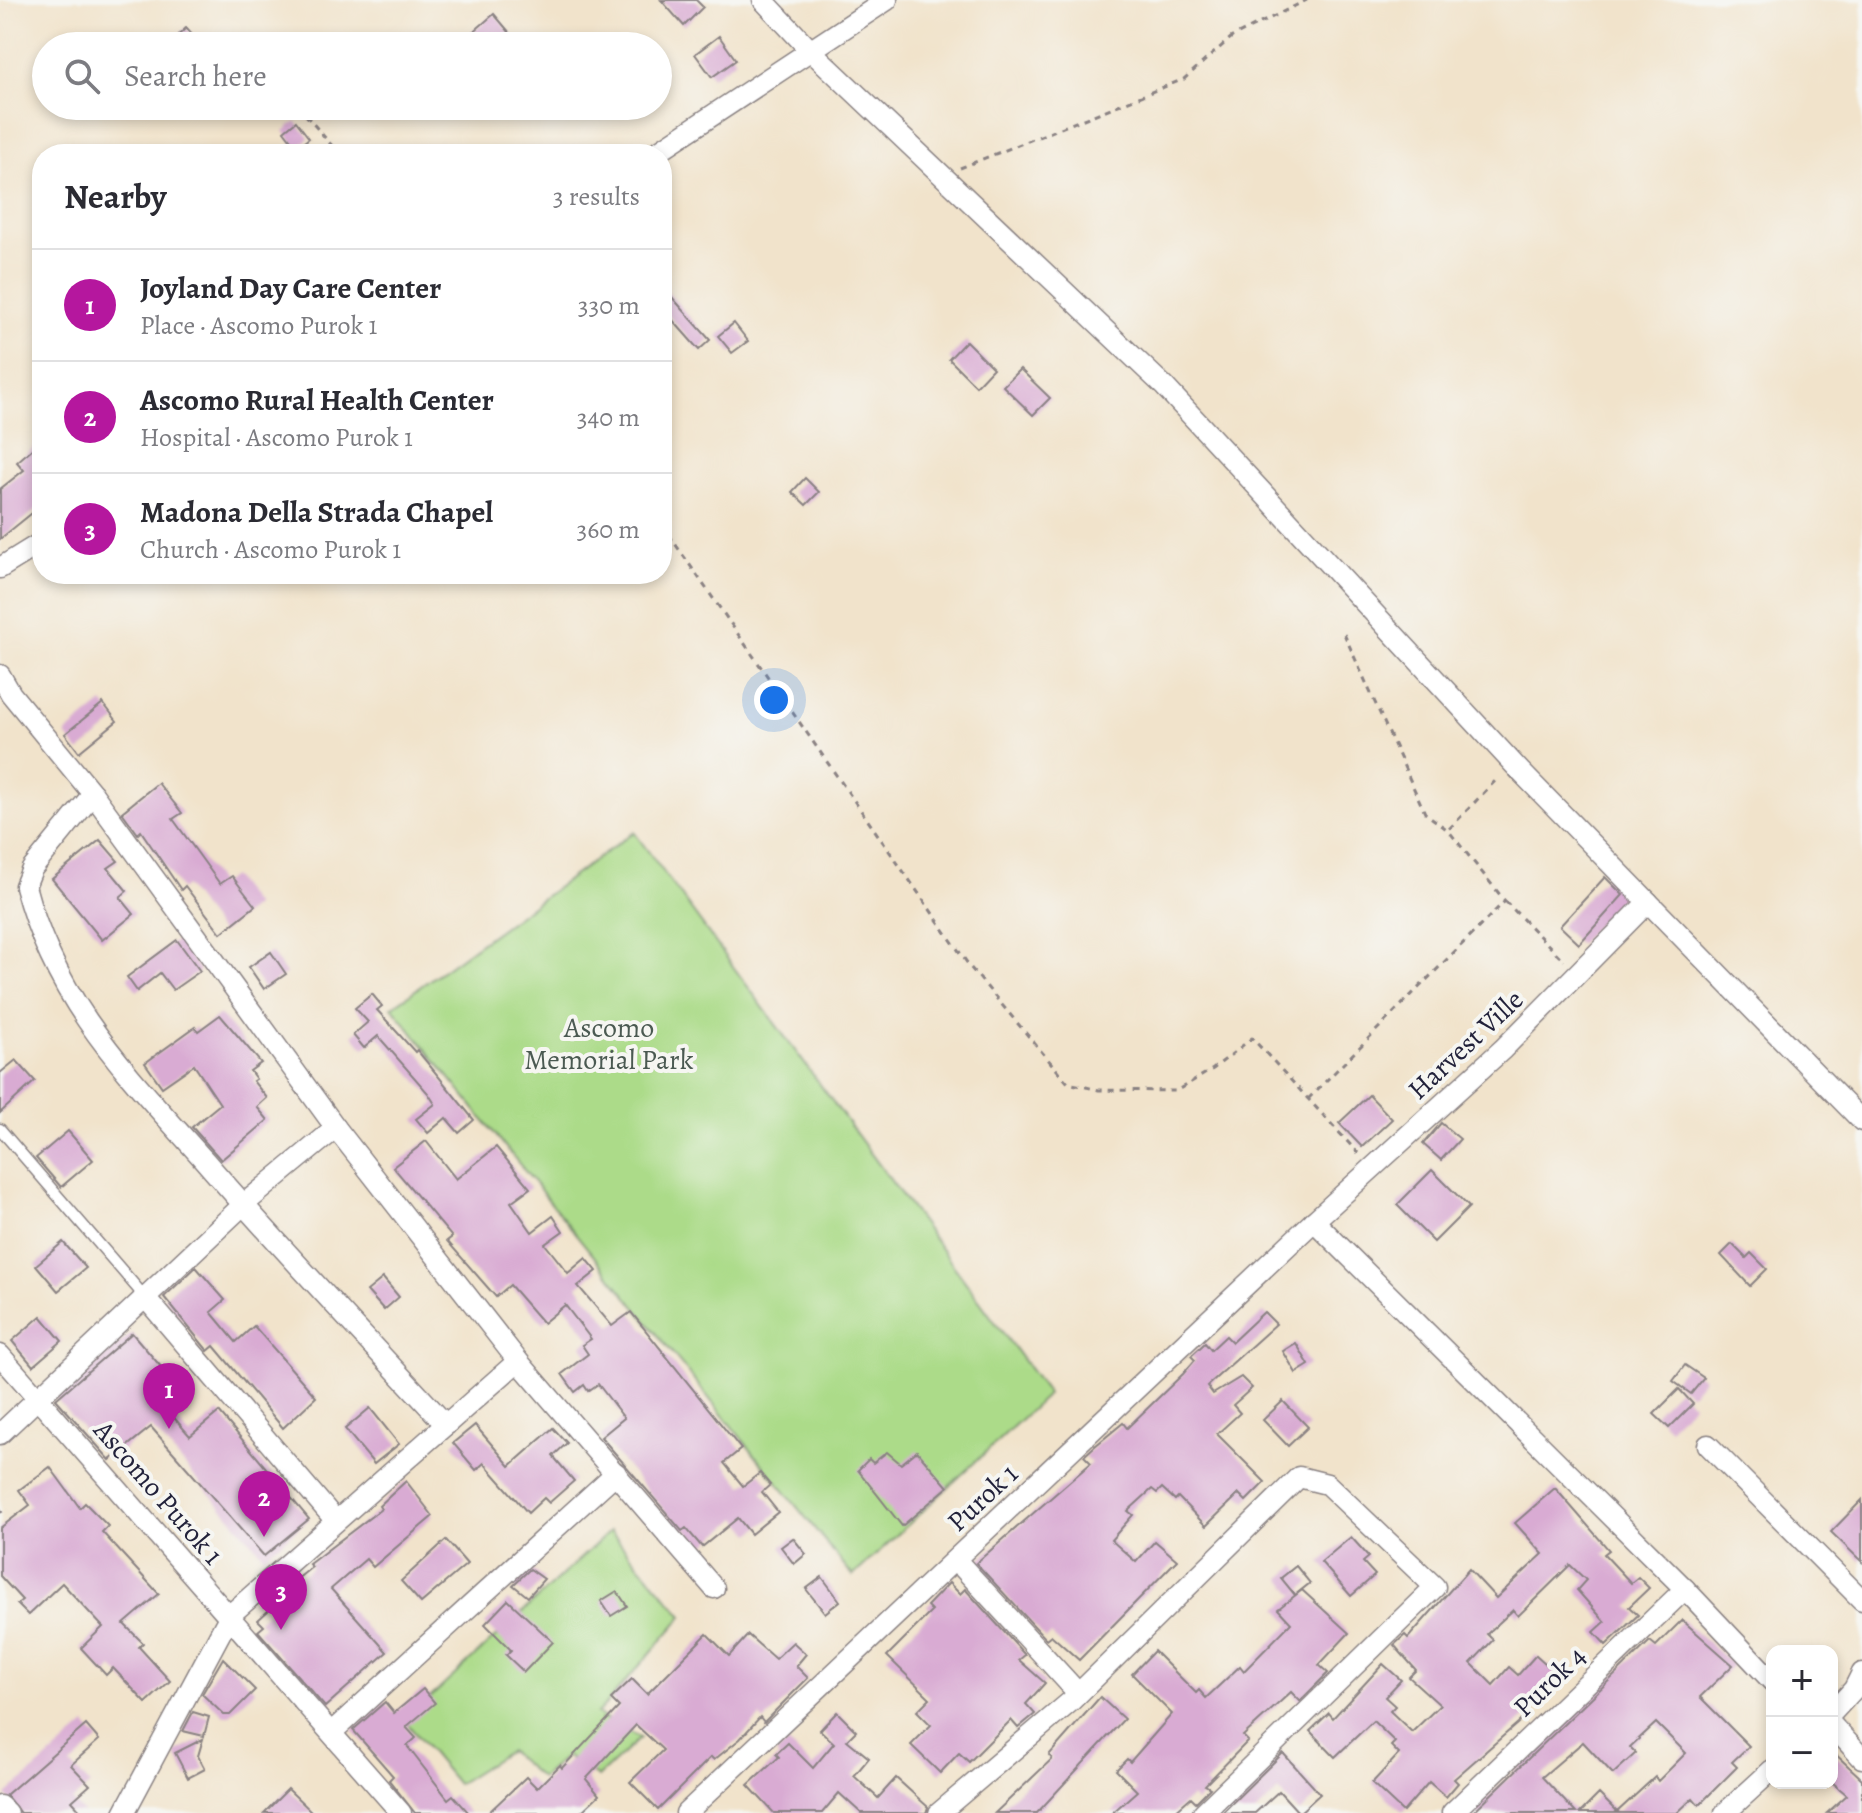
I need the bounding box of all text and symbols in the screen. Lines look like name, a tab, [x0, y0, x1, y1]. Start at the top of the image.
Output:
search box	[32, 32, 672, 120]
icon: search	[60, 54, 104, 98]
text: Search here	[124, 56, 267, 96]
text: Nearby	[64, 173, 167, 220]
text: 3 results	[553, 179, 640, 214]
text: Joyland Day Care Center	[140, 268, 441, 308]
text: 1	[85, 288, 95, 323]
text: 330 m	[578, 288, 640, 323]
text: Place · Ascomo Purok 1	[140, 308, 377, 343]
text: Ascomo Rural Health Center	[140, 380, 494, 420]
text: 2	[84, 400, 96, 435]
text: 340 m	[577, 400, 640, 435]
text: Hospital · Ascomo Purok 1	[140, 420, 413, 455]
text: Madona Della Strada Chapel	[140, 492, 493, 532]
text: 3	[84, 512, 96, 547]
text: 360 m	[577, 512, 640, 547]
text: Church · Ascomo Purok 1	[140, 532, 401, 567]
your location	[754, 680, 794, 720]
street label: Harvest Ville	[1400, 981, 1532, 1108]
park label: Ascomo Memorial Park	[524, 1009, 694, 1079]
pin: 1	[143, 1363, 195, 1429]
street label: Ascomo Purok 1	[84, 1412, 232, 1573]
street label: Purok 1	[939, 1455, 1026, 1540]
pin: 2	[238, 1471, 290, 1537]
pin: 3	[255, 1564, 307, 1630]
street label: Purok 4	[1505, 1638, 1594, 1726]
map controls	[1766, 1645, 1838, 1789]
button: +	[1766, 1645, 1838, 1717]
button: −	[1766, 1717, 1838, 1789]

